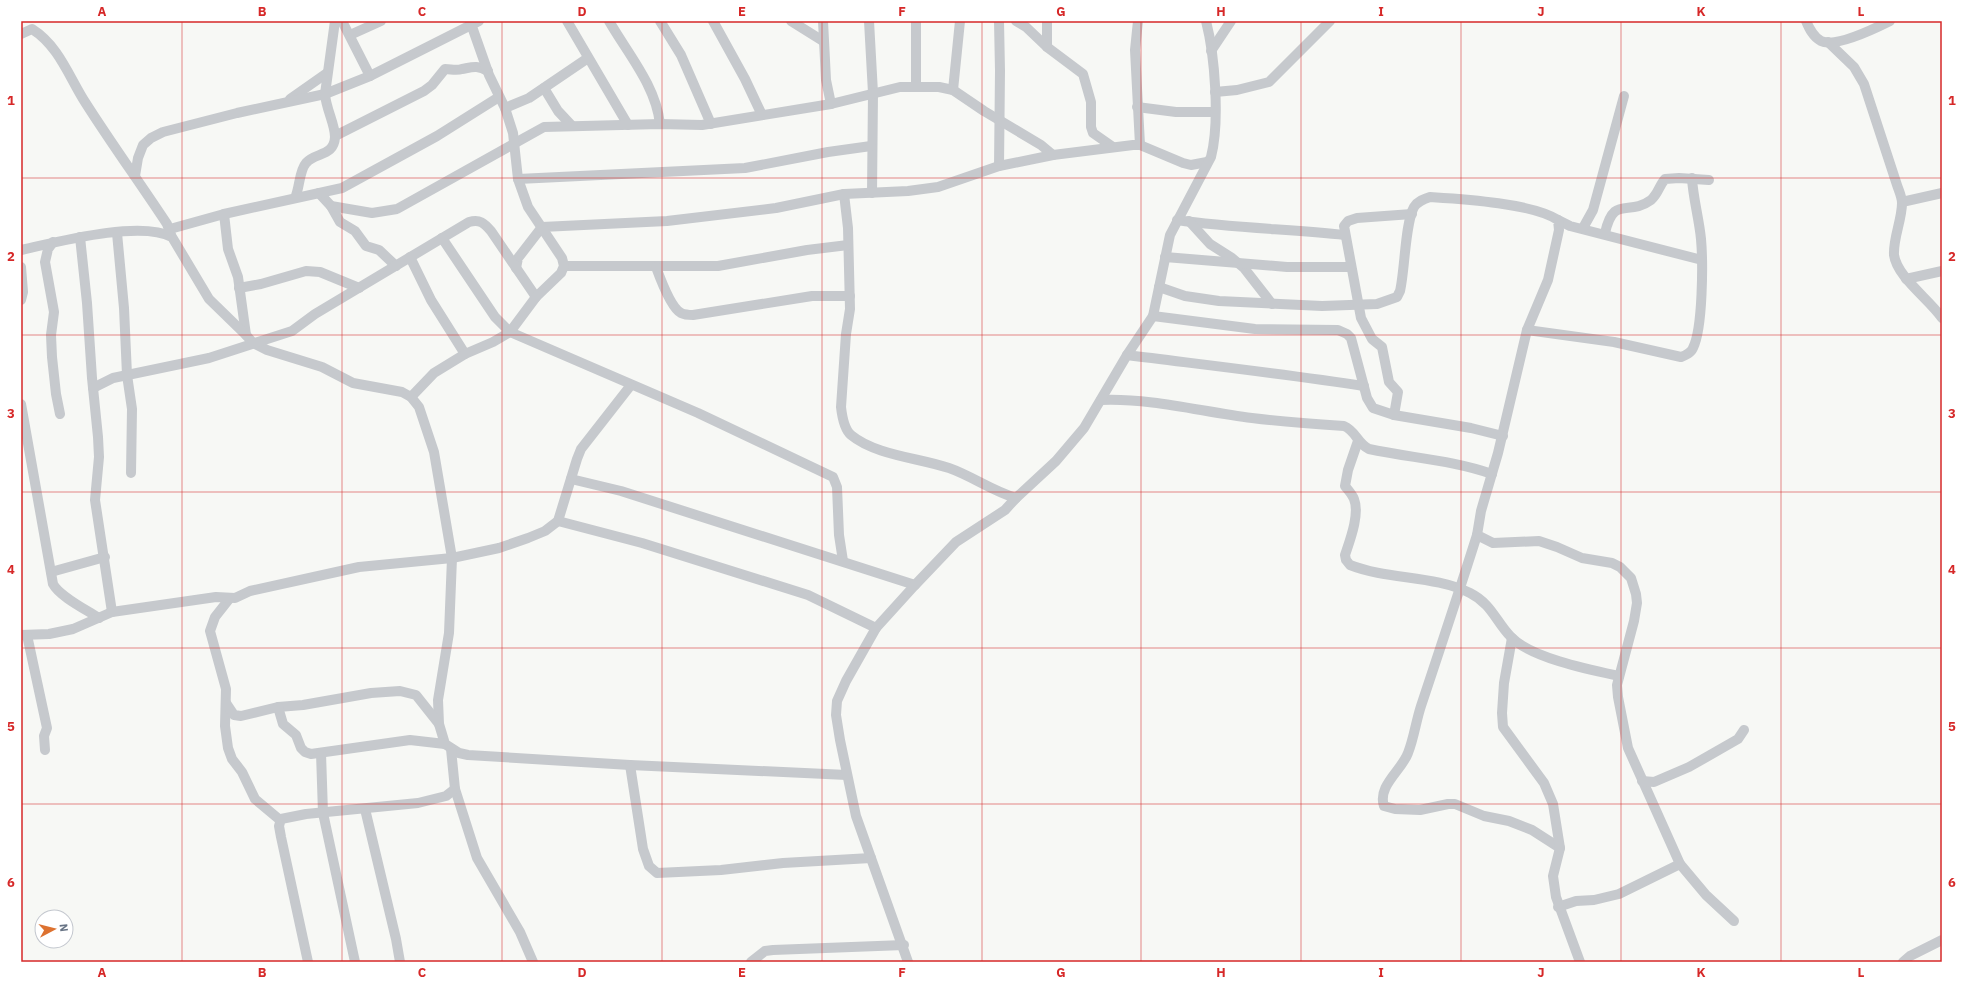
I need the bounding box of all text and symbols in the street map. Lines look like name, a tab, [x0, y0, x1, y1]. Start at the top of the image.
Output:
text: A	[98, 3, 107, 20]
text: B	[258, 3, 267, 20]
text: C	[418, 3, 427, 20]
text: D	[577, 3, 587, 20]
text: E	[738, 3, 746, 20]
text: F	[898, 3, 906, 20]
text: G	[1056, 3, 1066, 20]
text: H	[1216, 3, 1226, 20]
text: I	[1378, 3, 1384, 20]
text: J	[1537, 3, 1545, 20]
text: K	[1696, 3, 1706, 20]
text: L	[1858, 3, 1865, 20]
text: 1	[7, 92, 15, 109]
text: 1	[1948, 92, 1956, 109]
text: 2	[7, 248, 15, 265]
text: 2	[1948, 248, 1956, 265]
text: 3	[7, 405, 15, 422]
text: 3	[1948, 405, 1956, 422]
text: 4	[7, 561, 15, 578]
text: 4	[1948, 561, 1956, 578]
text: 5	[7, 718, 15, 735]
text: 5	[1948, 718, 1956, 735]
text: 6	[7, 874, 15, 891]
text: 6	[1948, 874, 1956, 891]
north arrow	[34, 909, 74, 949]
text: N	[56, 923, 71, 933]
text: A	[98, 964, 107, 981]
text: B	[258, 964, 267, 981]
text: C	[418, 964, 427, 981]
text: D	[577, 964, 587, 981]
text: E	[738, 964, 746, 981]
text: F	[898, 964, 906, 981]
text: G	[1056, 964, 1066, 981]
text: H	[1216, 964, 1226, 981]
text: I	[1378, 964, 1384, 981]
text: J	[1537, 964, 1545, 981]
text: K	[1696, 964, 1706, 981]
text: L	[1858, 964, 1865, 981]

